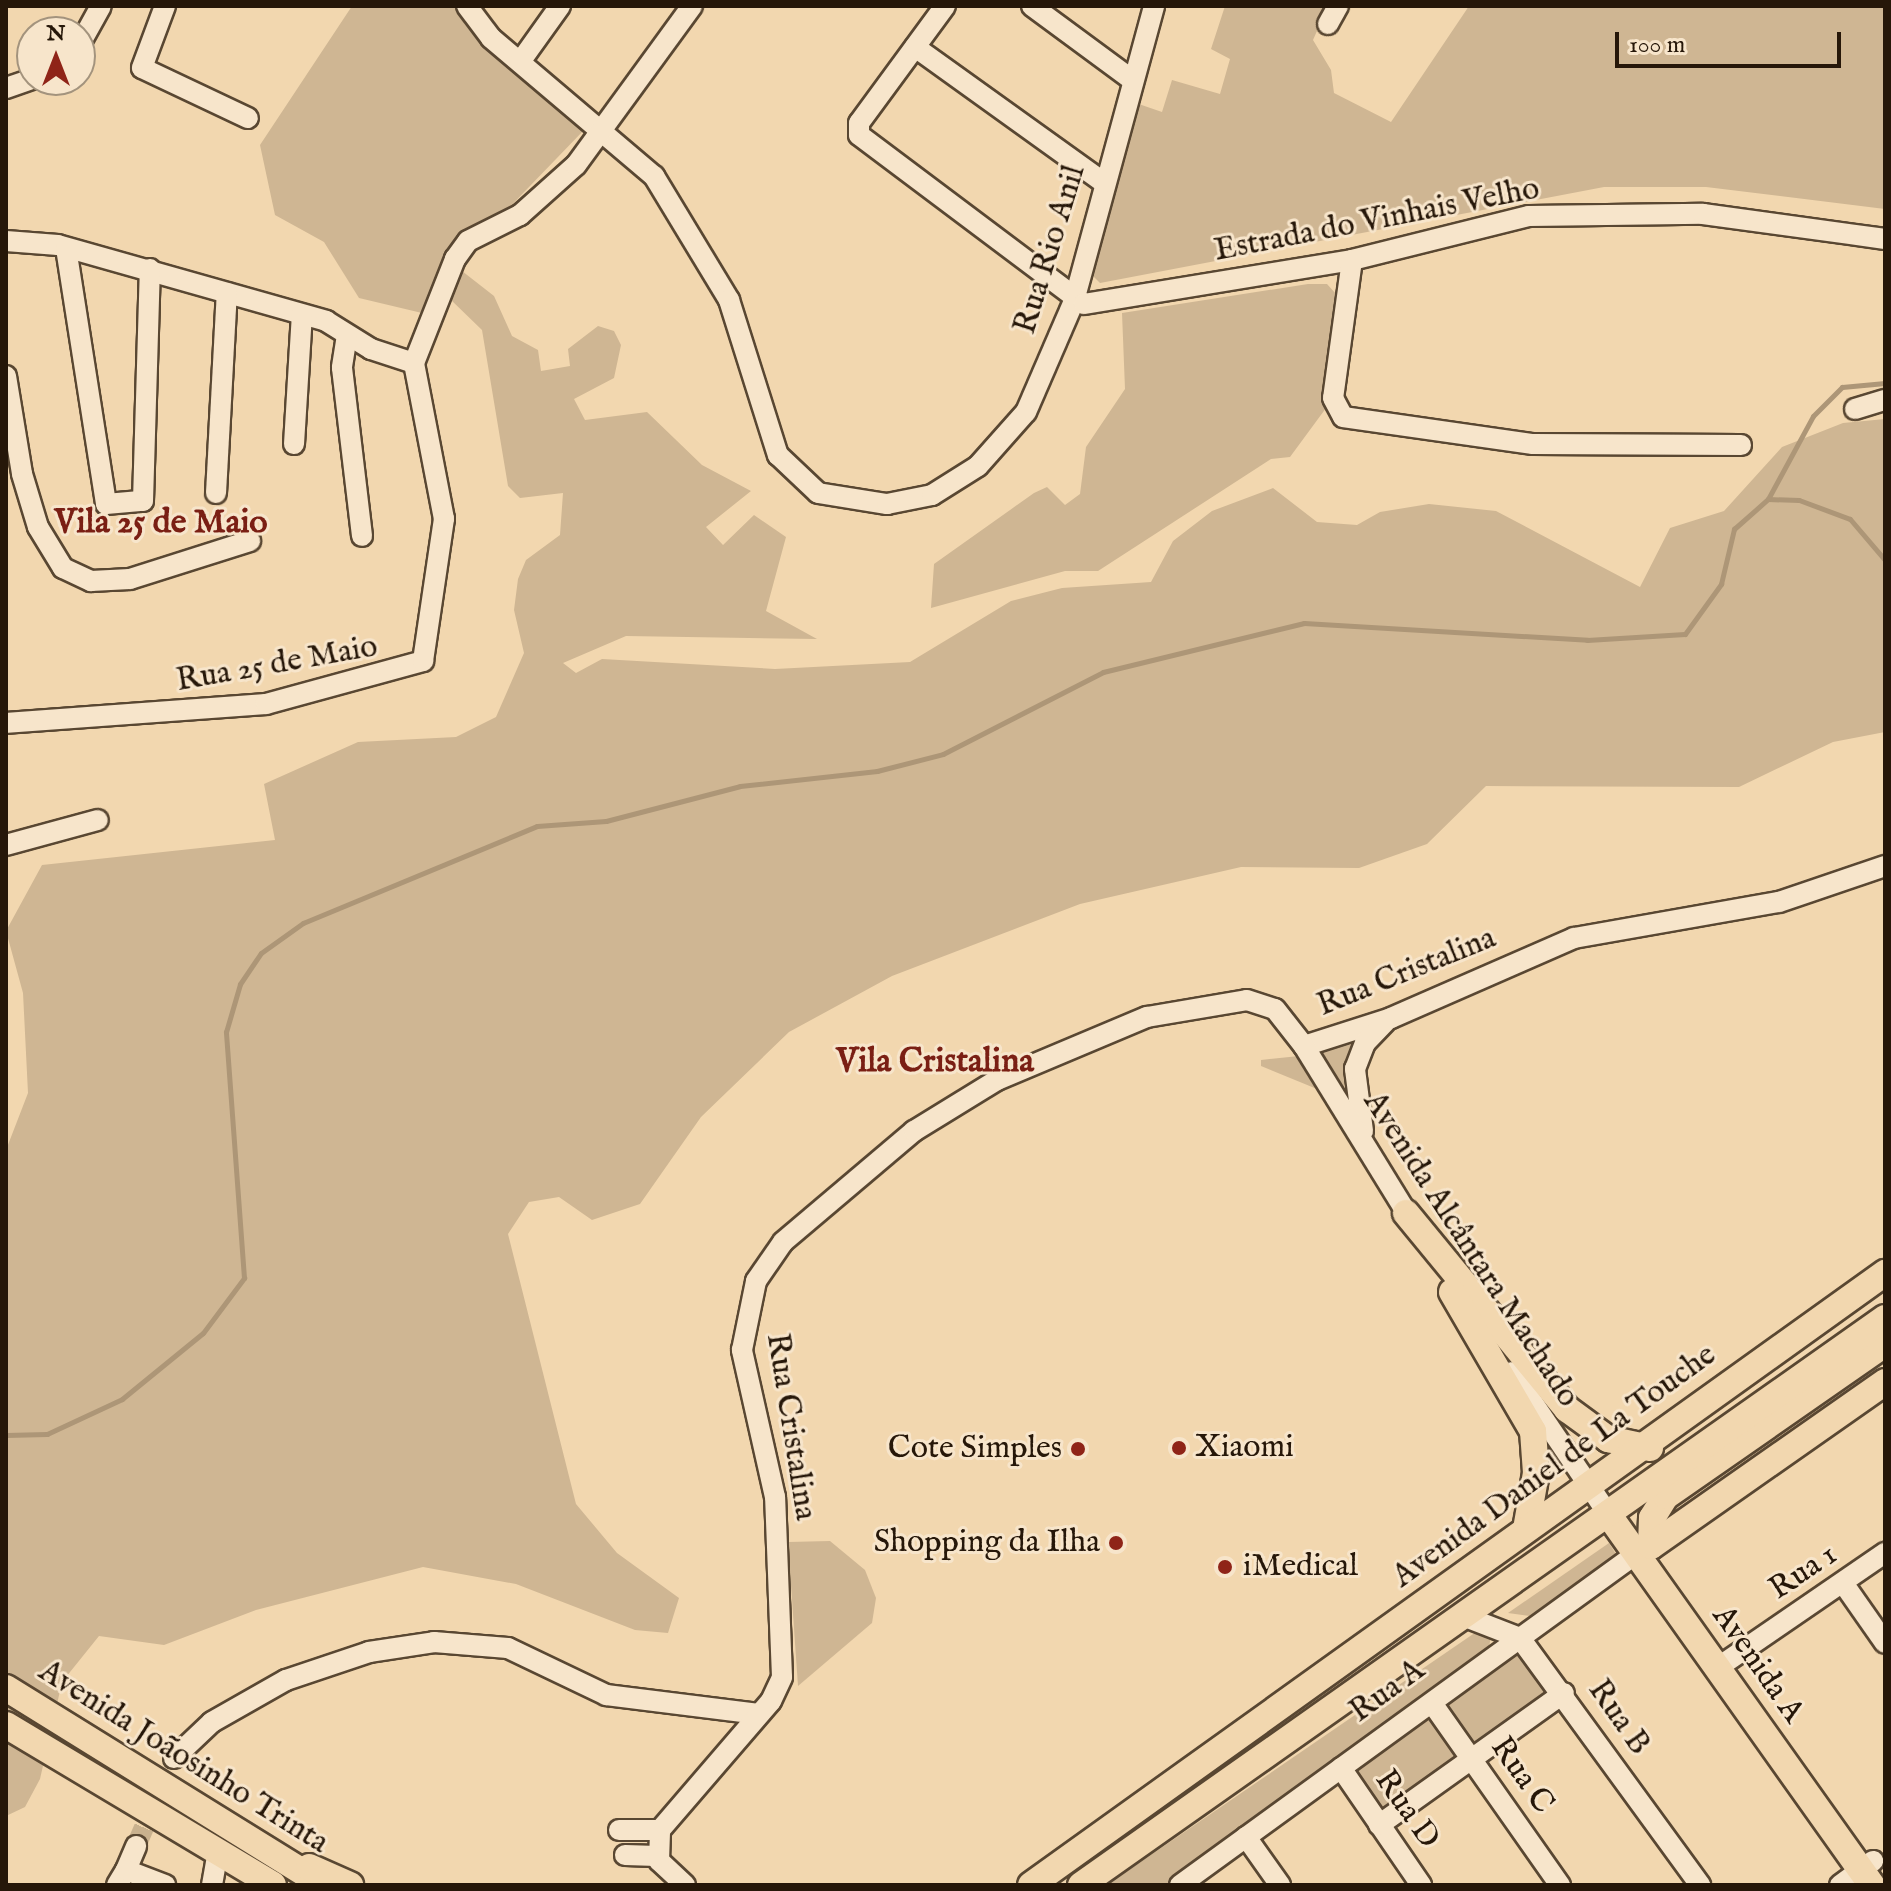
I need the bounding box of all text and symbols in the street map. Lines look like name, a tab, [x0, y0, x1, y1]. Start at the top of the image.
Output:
north arrow	[16, 16, 96, 96]
scale bar	[1619, 16, 1845, 66]
text: N	[46, 20, 66, 48]
text: 100 m	[1629, 30, 1685, 61]
street label: Rua Rio Anil	[1007, 161, 1095, 339]
street label: Estrada do Vinhais Velho	[1211, 171, 1543, 271]
district label: Vila 25 de Maio	[54, 503, 268, 543]
street label: Rua 25 de Maio	[174, 628, 380, 702]
street label: Rua Cristalina	[1312, 920, 1502, 1026]
district label: Vila Cristalina	[836, 1042, 1034, 1082]
street label: Avenida Alcântara Machado	[1354, 1085, 1586, 1415]
street label: Rua Cristalina	[756, 1331, 824, 1523]
street label: Avenida Daniel de La Touche	[1386, 1337, 1724, 1597]
place label: Xiaomi	[1195, 1429, 1294, 1467]
place label: Cote Simples	[888, 1430, 1062, 1468]
marker: Xiaomi	[1170, 1439, 1188, 1457]
marker: Cote Simples	[1069, 1440, 1087, 1458]
place label: Shopping da Ilha	[874, 1524, 1100, 1562]
marker: Shopping da Ilha	[1107, 1534, 1125, 1552]
street label: Rua 1	[1763, 1537, 1845, 1609]
place label: iMedical	[1243, 1548, 1358, 1586]
marker: iMedical	[1214, 1556, 1236, 1578]
street label: Avenida A	[1703, 1599, 1811, 1731]
street label: Rua A	[1343, 1652, 1433, 1732]
street label: Avenida Joãosinho Trinta	[31, 1653, 335, 1863]
street label: Rua B	[1579, 1673, 1657, 1763]
street label: Rua C	[1481, 1730, 1561, 1822]
street label: Rua D	[1365, 1763, 1447, 1857]

